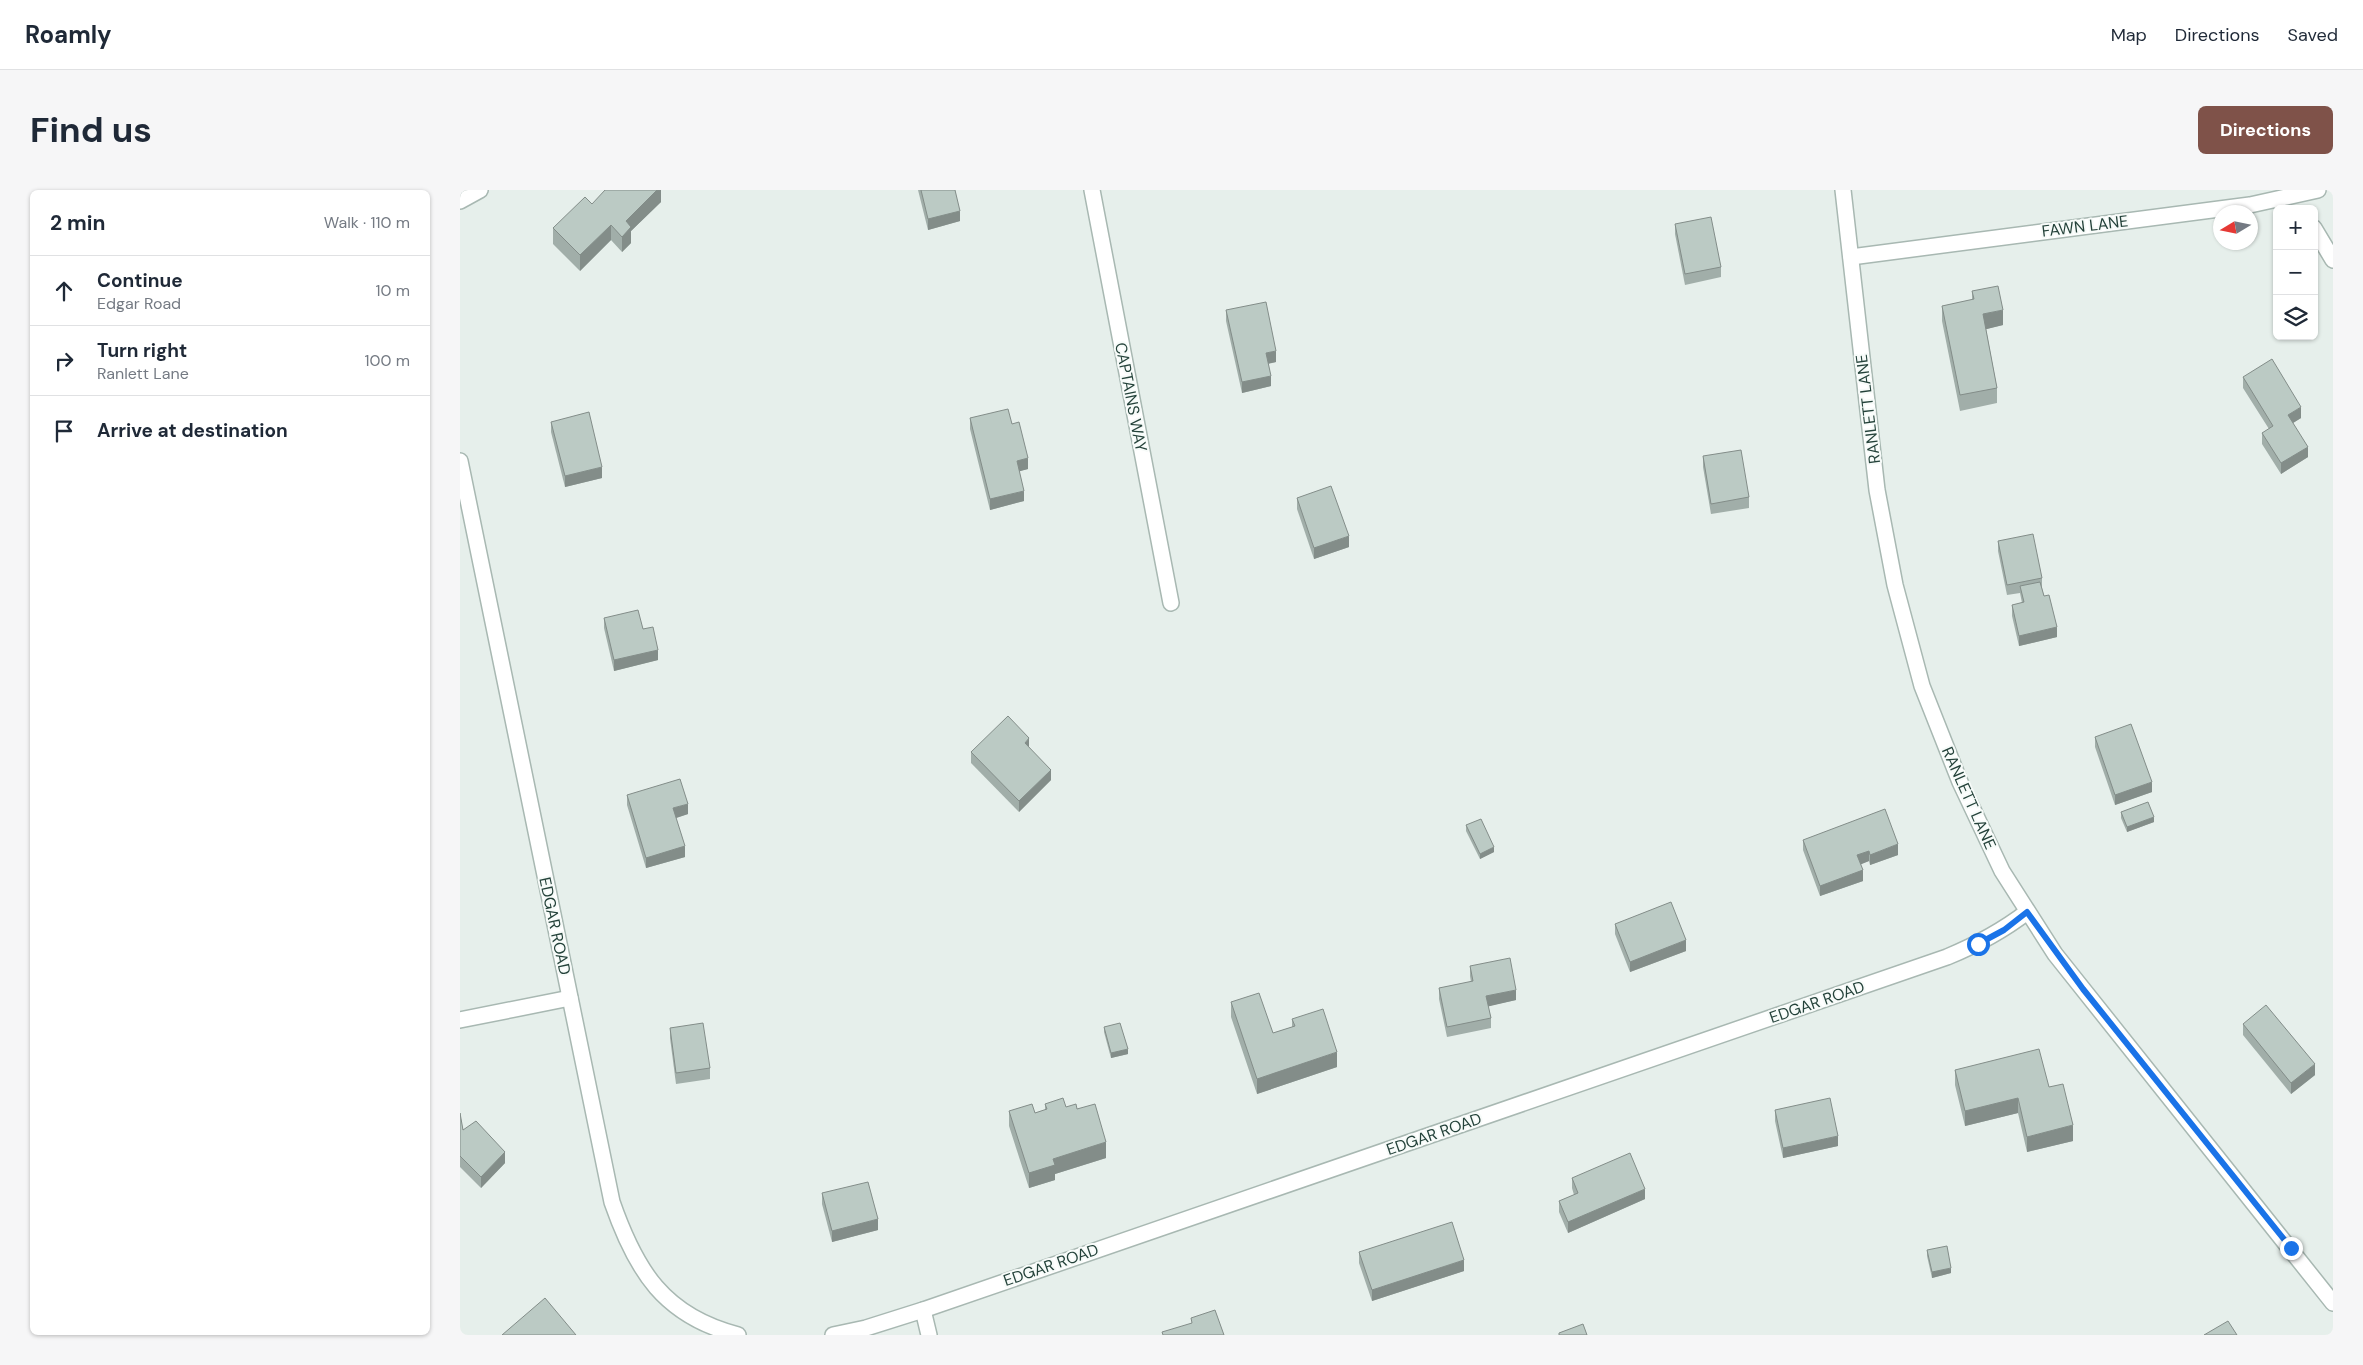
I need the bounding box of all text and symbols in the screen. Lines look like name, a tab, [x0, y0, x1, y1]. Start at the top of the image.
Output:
text: Roamly	[25, 19, 112, 50]
text: Map	[2111, 23, 2147, 47]
text: Directions	[2175, 23, 2260, 47]
text: Saved	[2288, 23, 2338, 47]
button: Directions	[2198, 106, 2333, 154]
text: Find us	[30, 107, 152, 153]
north arrow	[2213, 205, 2258, 250]
map controls	[2273, 205, 2318, 340]
button: +	[2273, 205, 2318, 250]
text: 2 min	[50, 209, 106, 237]
street label: FAWN LANE	[2041, 210, 2129, 242]
text: Walk · 110 m	[324, 212, 410, 233]
button: −	[2273, 250, 2318, 295]
text: Continue	[97, 268, 183, 293]
icon: ahead	[50, 277, 78, 305]
text: 10 m	[376, 280, 410, 301]
text: Edgar Road	[97, 293, 181, 314]
button: layers	[2273, 295, 2318, 340]
text: Turn right	[97, 338, 187, 363]
street label: CAPTAINS WAY	[1110, 341, 1152, 453]
icon: right	[50, 347, 78, 375]
text: 100 m	[365, 350, 410, 371]
street label: RANLETT LANE	[1851, 353, 1885, 465]
text: Ranlett Lane	[97, 363, 189, 384]
icon: arrive	[50, 417, 78, 445]
text: Arrive at destination	[97, 418, 288, 443]
street label: RANLETT LANE	[1937, 743, 2001, 853]
street label: EDGAR ROAD	[534, 875, 576, 977]
route start	[1967, 933, 1990, 956]
street label: EDGAR ROAD	[1767, 976, 1867, 1028]
street label: EDGAR ROAD	[1384, 1108, 1484, 1160]
route end	[2280, 1237, 2303, 1260]
street label: EDGAR ROAD	[1001, 1239, 1101, 1291]

